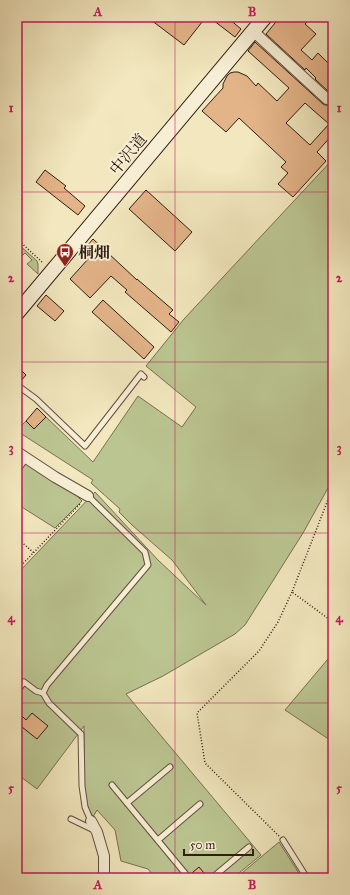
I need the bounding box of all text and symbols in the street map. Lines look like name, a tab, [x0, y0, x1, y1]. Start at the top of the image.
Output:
text: A	[93, 4, 103, 20]
text: B	[248, 4, 257, 20]
text: 1	[8, 100, 14, 116]
text: 1	[336, 100, 342, 116]
street label: 中沢道	[105, 130, 151, 178]
bus stop icon: 桐畑	[55, 242, 75, 267]
place label: 桐畑	[78, 243, 110, 262]
text: 2	[8, 270, 15, 286]
text: 2	[336, 270, 343, 286]
text: 3	[8, 440, 14, 456]
text: 3	[336, 440, 342, 456]
text: 4	[7, 610, 15, 626]
text: 4	[335, 610, 343, 626]
text: 5	[8, 780, 15, 796]
text: 5	[336, 780, 343, 796]
scale bar	[184, 831, 253, 857]
text: 50 m	[190, 838, 215, 852]
text: A	[93, 877, 103, 893]
text: B	[248, 877, 257, 893]

